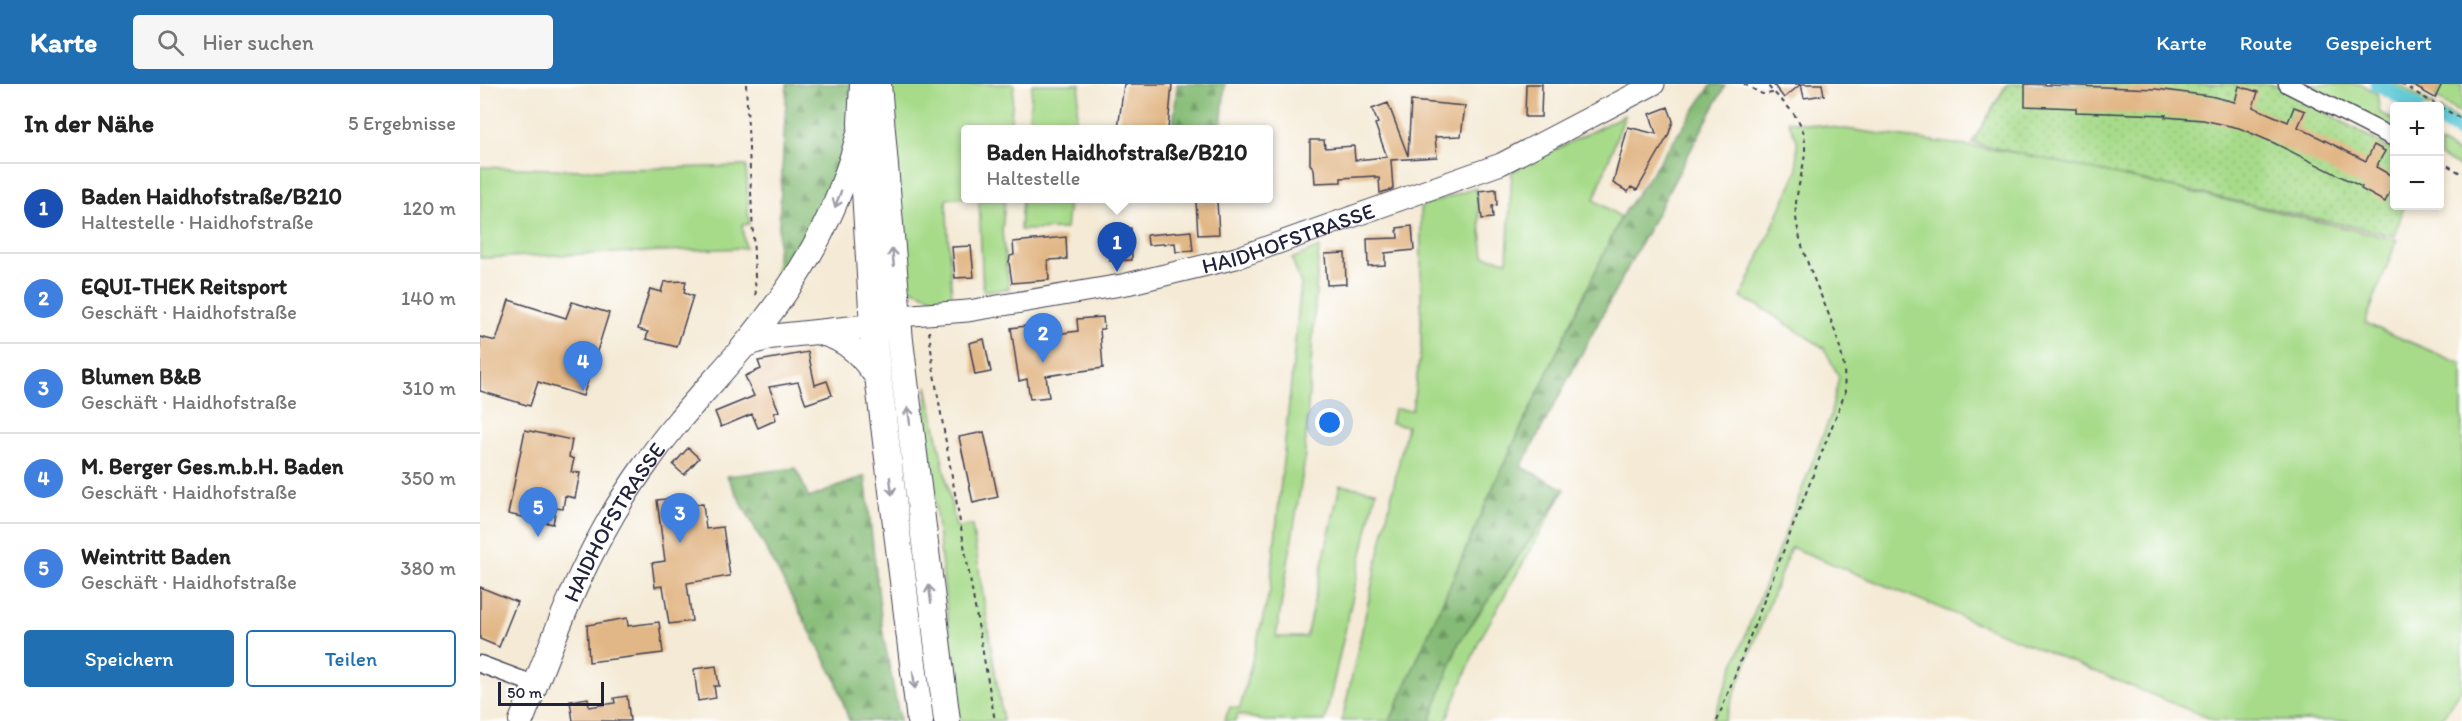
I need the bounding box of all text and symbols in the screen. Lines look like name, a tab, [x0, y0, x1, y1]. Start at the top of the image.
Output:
search box	[133, 15, 553, 69]
text: Karte	[30, 25, 97, 59]
icon: search	[154, 26, 187, 59]
text: Hier suchen	[202, 29, 314, 56]
text: Karte	[2156, 30, 2207, 55]
text: Route	[2240, 30, 2293, 55]
text: Gespeichert	[2326, 30, 2432, 55]
map controls	[2390, 102, 2444, 210]
button: +	[2390, 102, 2444, 156]
text: In der Nähe	[24, 107, 154, 139]
text: 5 Ergebnisse	[348, 111, 456, 135]
popup	[961, 125, 1273, 203]
text: Baden Haidhofstraße/B210	[986, 139, 1248, 166]
button: −	[2390, 156, 2444, 210]
text: Haltestelle	[986, 166, 1080, 190]
text: Baden Haidhofstraße/B210	[81, 183, 342, 210]
one-way arrow	[832, 189, 843, 207]
text: 1	[39, 196, 48, 220]
text: 120 m	[403, 196, 456, 220]
street label: HAIDHOFSTRASSE	[1199, 197, 1378, 279]
text: Haltestelle · Haidhofstraße	[81, 210, 314, 234]
pin: 1	[1098, 222, 1136, 272]
one-way arrow	[887, 248, 898, 268]
text: EQUI-THEK Reitsport	[81, 273, 287, 300]
text: 2	[38, 286, 49, 310]
text: 140 m	[401, 286, 456, 310]
text: Geschäft · Haidhofstraße	[81, 300, 297, 324]
pin: 2	[1024, 314, 1062, 363]
pin: 4	[564, 342, 602, 391]
text: Blumen B&B	[81, 363, 202, 390]
text: 3	[38, 376, 49, 400]
text: 310 m	[402, 376, 456, 400]
text: Geschäft · Haidhofstraße	[81, 390, 297, 414]
one-way arrow	[903, 406, 914, 426]
your location	[1315, 408, 1344, 437]
street label: HAIDHOFSTRASSE	[557, 437, 671, 606]
text: M. Berger Ges.m.b.H. Baden	[81, 453, 343, 480]
text: 4	[37, 466, 50, 490]
text: 350 m	[401, 466, 456, 490]
one-way arrow	[885, 476, 896, 496]
text: Geschäft · Haidhofstraße	[81, 480, 297, 504]
pin: 5	[518, 488, 558, 537]
pin: 3	[660, 494, 700, 543]
text: Weintritt Baden	[81, 543, 231, 570]
text: 5	[38, 556, 49, 580]
text: 380 m	[401, 556, 456, 580]
text: Geschäft · Haidhofstraße	[81, 570, 297, 594]
one-way arrow	[924, 584, 935, 604]
button: Speichern	[24, 630, 234, 687]
button: Teilen	[246, 630, 456, 687]
one-way arrow	[908, 669, 919, 689]
scale bar	[498, 679, 604, 706]
text: 50 m	[507, 683, 542, 702]

